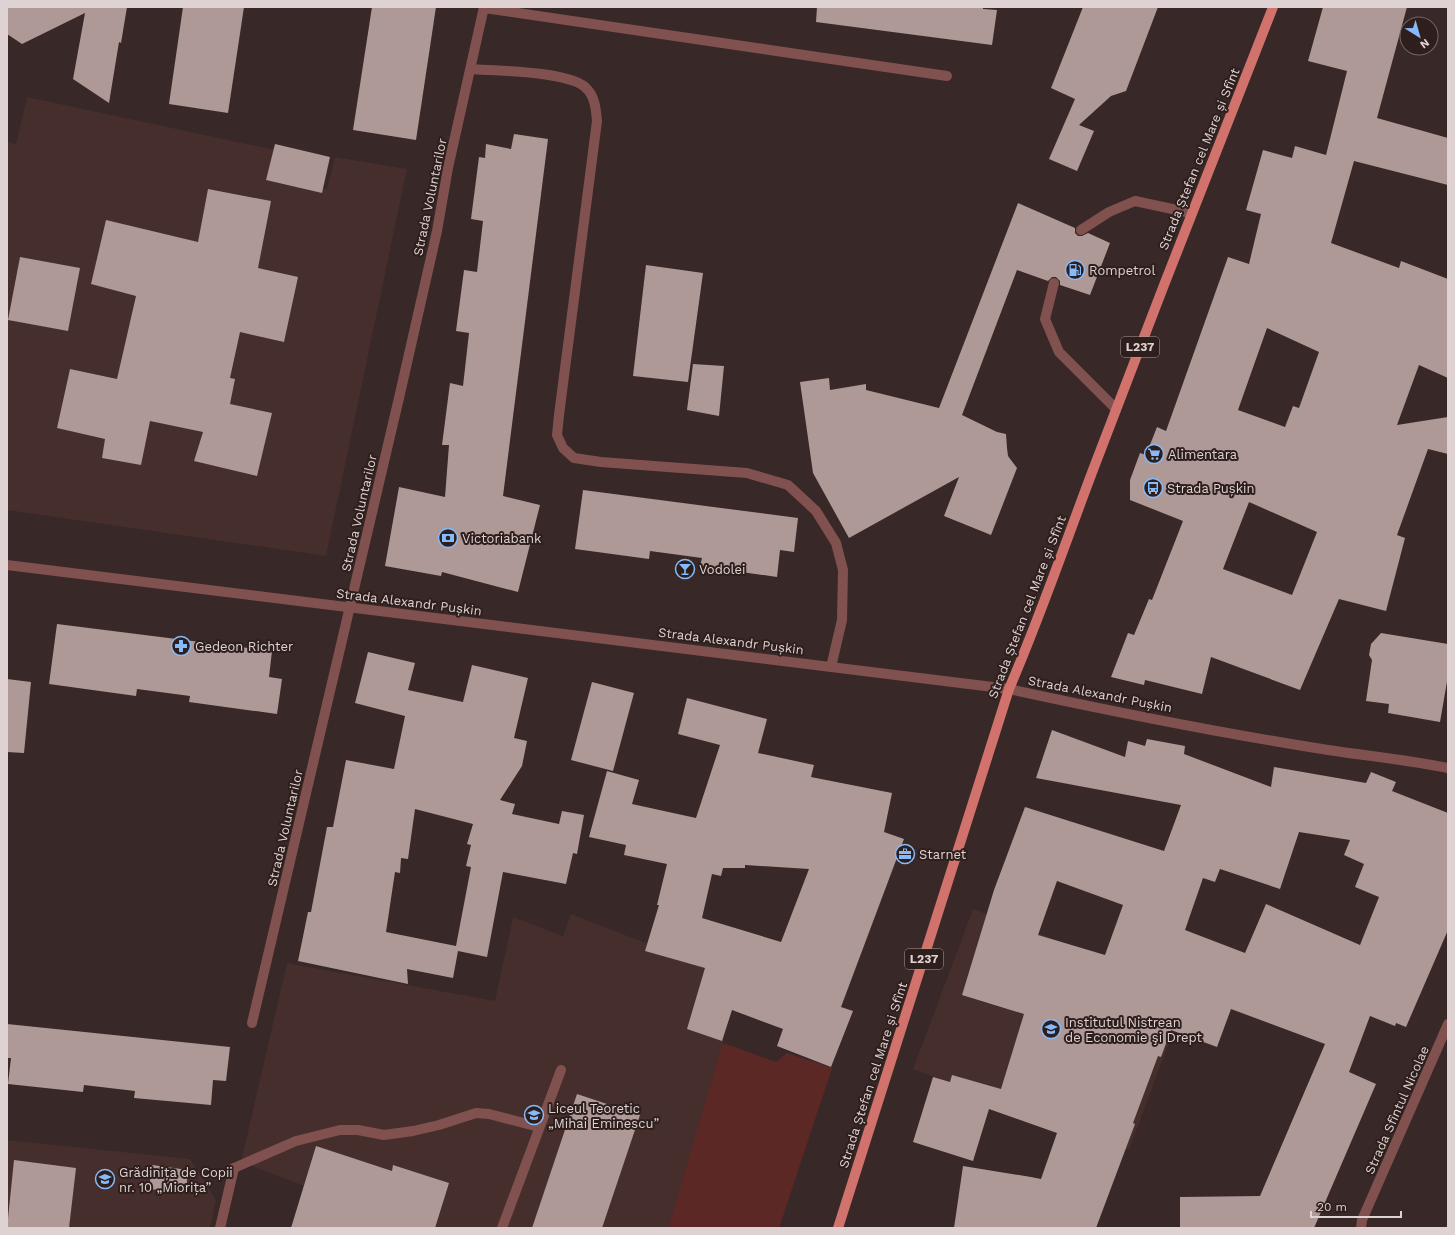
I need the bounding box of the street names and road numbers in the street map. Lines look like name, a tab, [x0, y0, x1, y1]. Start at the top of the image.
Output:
street label: Strada Ștefan cel Mare și Sfînt	[1156, 65, 1244, 253]
street label: Strada Voluntarilor	[410, 137, 450, 257]
road number: L237	[1121, 337, 1159, 357]
street label: Strada Voluntarilor	[338, 453, 380, 573]
street label: Strada Ștefan cel Mare și Sfînt	[985, 513, 1070, 701]
street label: Strada Alexandr Pușkin	[335, 586, 483, 619]
street label: Strada Alexandr Pușkin	[657, 625, 805, 658]
street label: Strada Alexandr Pușkin	[1026, 673, 1173, 716]
street label: Strada Voluntarilor	[264, 768, 306, 888]
road number: L237	[905, 949, 943, 969]
street label: Strada Ștefan cel Mare și Sfînt	[836, 979, 911, 1170]
street label: Strada Sfîntul Nicolae	[1362, 1043, 1432, 1177]

